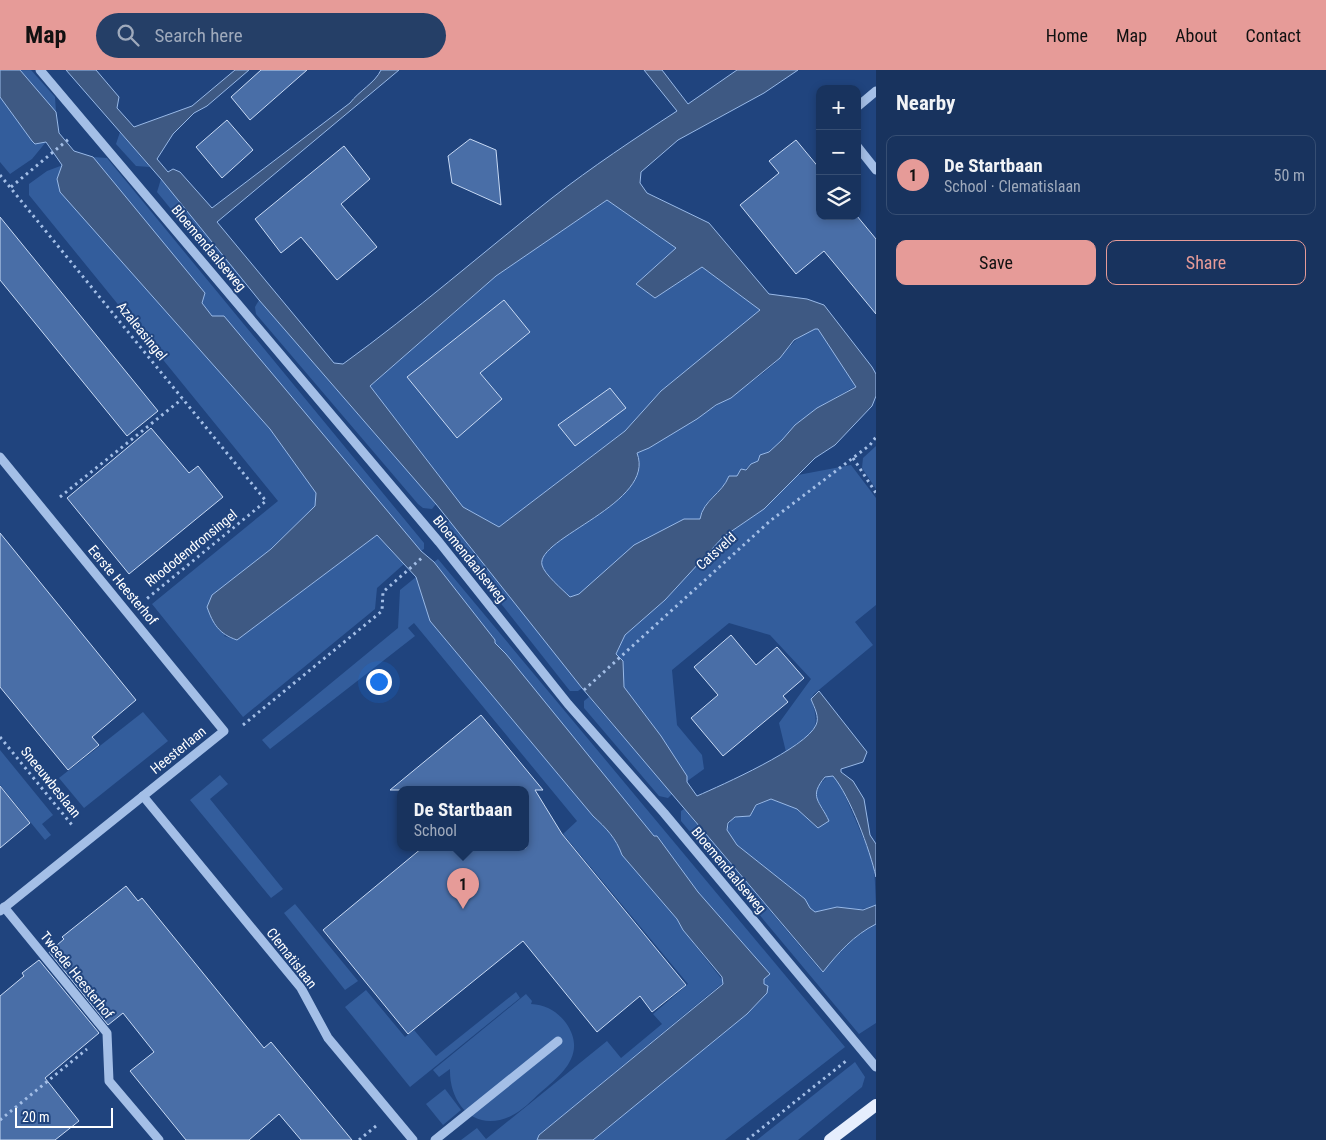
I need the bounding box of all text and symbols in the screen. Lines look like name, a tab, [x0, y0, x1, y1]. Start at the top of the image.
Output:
search box	[96, 13, 446, 58]
text: Map	[25, 21, 66, 49]
icon: search	[114, 21, 142, 49]
text: Search here	[154, 24, 243, 47]
text: Home	[1046, 25, 1088, 46]
text: Map	[1116, 25, 1147, 46]
text: About	[1175, 25, 1217, 46]
text: Contact	[1245, 25, 1301, 46]
map controls	[816, 85, 861, 220]
button: +	[816, 85, 861, 130]
text: Nearby	[896, 91, 955, 115]
button: −	[816, 130, 861, 175]
text: De Startbaan	[944, 154, 1042, 177]
text: 1	[909, 166, 917, 185]
text: 50 m	[1273, 166, 1305, 185]
button: layers	[816, 175, 861, 220]
text: School · Clematislaan	[944, 177, 1081, 196]
street label: Bloemendaalseweg	[168, 202, 250, 294]
button: Save	[896, 240, 1096, 285]
button: Share	[1106, 240, 1306, 285]
street label: Azaleasingel	[114, 299, 170, 363]
street label: Rhododendronsingel	[142, 506, 240, 590]
street label: Bloemendaalseweg	[430, 512, 510, 606]
street label: Catsveld	[693, 529, 739, 573]
street label: Eerste Heesterhof	[85, 542, 161, 629]
your location	[366, 669, 392, 695]
street label: Heesterlaan	[147, 723, 209, 777]
street label: Sneeuwbeslaan	[18, 743, 84, 821]
popup	[397, 786, 529, 851]
text: De Startbaan	[414, 798, 512, 821]
text: School	[414, 821, 457, 840]
street label: Bloemendaalseweg	[688, 824, 770, 916]
pin: 1	[447, 868, 479, 909]
street label: Clematislaan	[263, 925, 321, 991]
street label: Tweede Heesterhof	[37, 928, 117, 1022]
scale bar	[15, 1105, 112, 1128]
text: 20 m	[22, 1109, 50, 1125]

